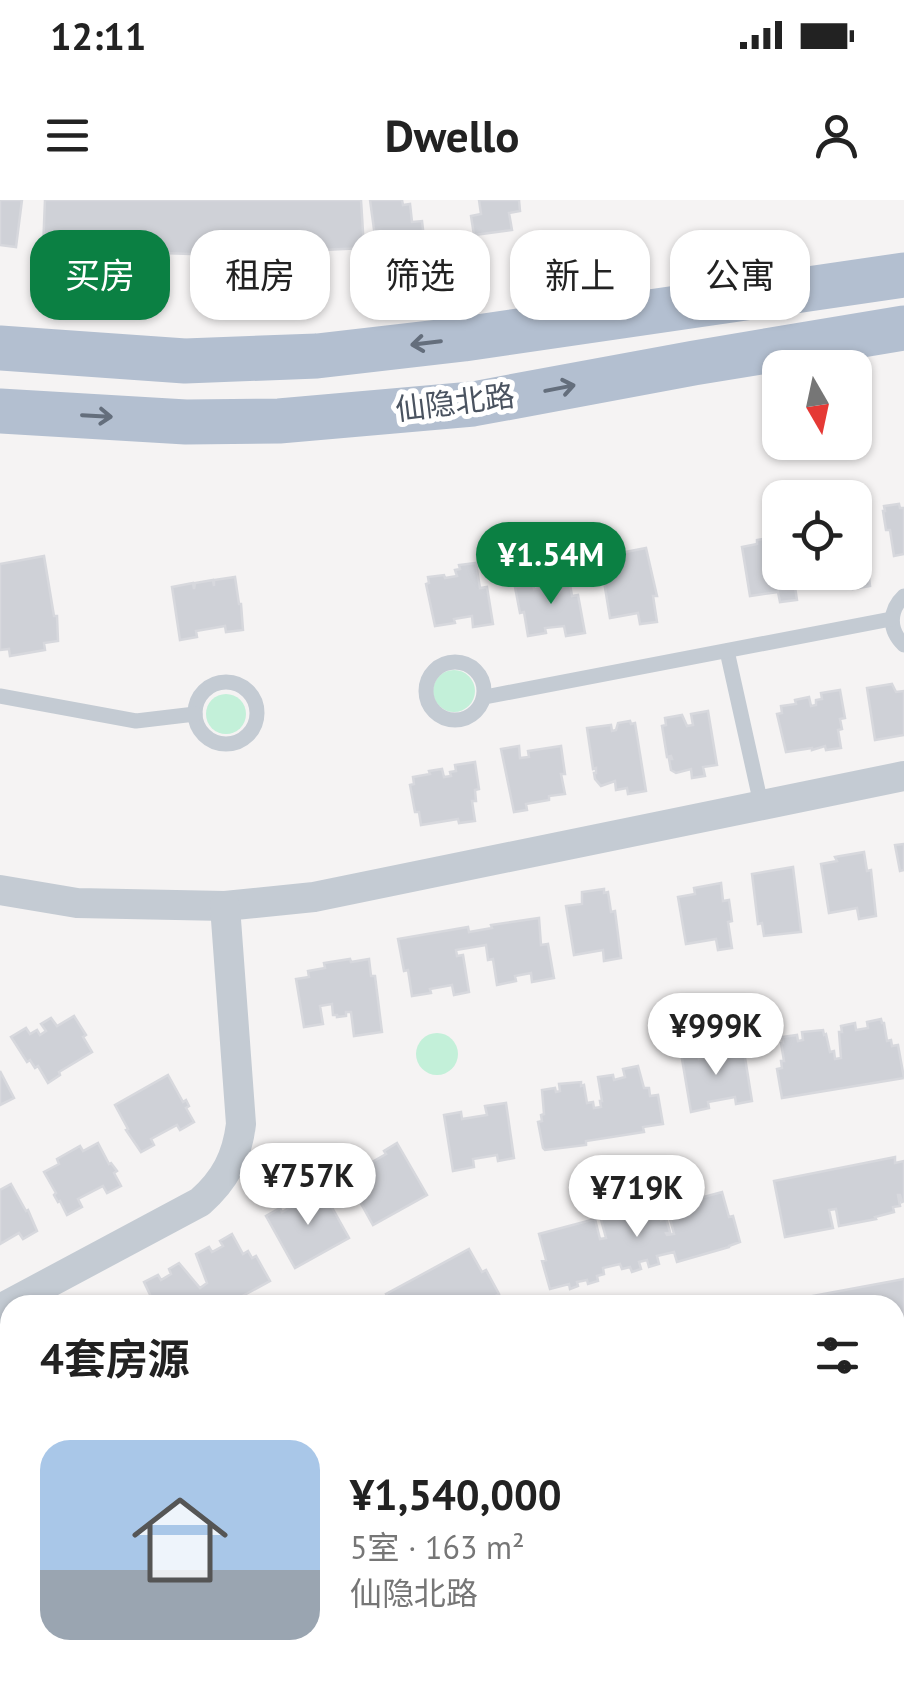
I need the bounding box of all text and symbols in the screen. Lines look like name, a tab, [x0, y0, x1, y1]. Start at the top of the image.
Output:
text: 12:11	[50, 11, 146, 60]
text: Dwello	[385, 106, 519, 164]
icon: menu	[40, 108, 95, 163]
icon: person	[809, 108, 864, 163]
chip: 买房	[30, 230, 170, 320]
chip: 租房	[190, 230, 330, 320]
chip: 筛选	[350, 230, 490, 320]
chip: 新上	[510, 230, 650, 320]
chip: 公寓	[670, 230, 810, 320]
one-way arrow	[411, 334, 443, 353]
north arrow	[762, 350, 872, 460]
map controls	[762, 350, 872, 590]
street label: 仙隐北路	[393, 375, 517, 428]
one-way arrow	[543, 378, 576, 397]
one-way arrow	[81, 407, 113, 426]
button: locate	[762, 480, 872, 590]
pin: ¥1.54M	[470, 522, 632, 607]
text: ¥1.54M	[498, 533, 604, 575]
pin: ¥999K	[646, 993, 786, 1078]
text: ¥999K	[670, 1004, 762, 1046]
pin: ¥757K	[238, 1143, 378, 1228]
text: ¥757K	[262, 1154, 354, 1196]
pin: ¥719K	[567, 1155, 707, 1240]
text: ¥719K	[591, 1166, 683, 1208]
icon: filters	[810, 1328, 865, 1383]
text: 4套房源	[40, 1331, 190, 1386]
text: ¥1,540,000	[350, 1467, 562, 1522]
icon: home	[120, 1480, 240, 1600]
text: 5室 · 163 m²	[350, 1526, 525, 1568]
text: 仙隐北路	[350, 1572, 478, 1614]

